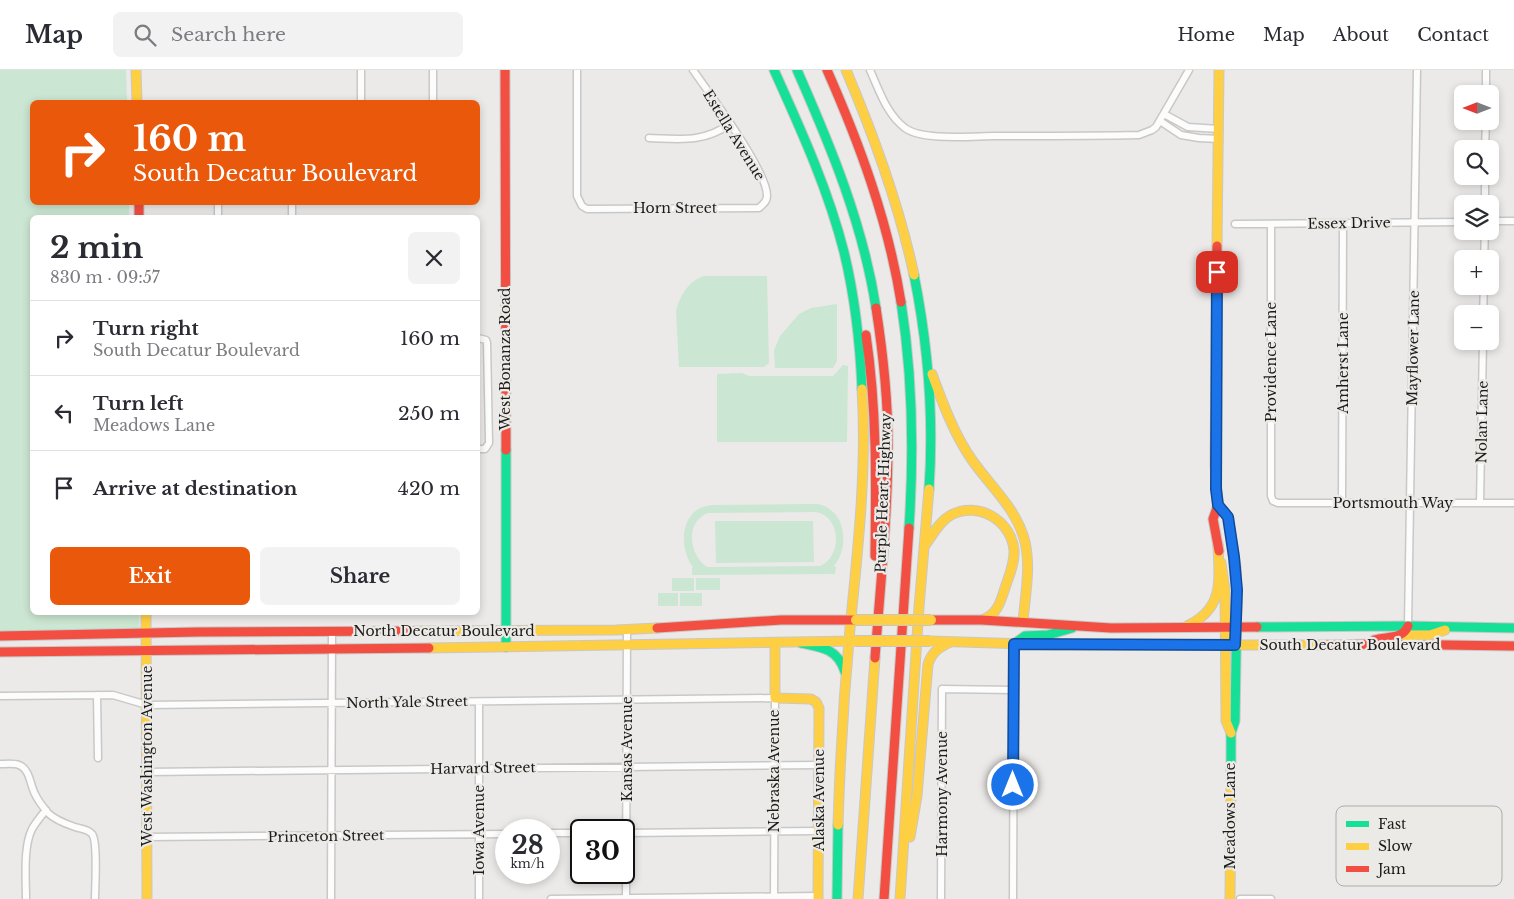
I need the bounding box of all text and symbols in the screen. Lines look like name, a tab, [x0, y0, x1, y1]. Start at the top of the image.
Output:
search box	[113, 12, 463, 57]
text: Map	[25, 20, 83, 49]
icon: search	[131, 21, 159, 49]
text: Search here	[171, 23, 286, 46]
text: Home	[1177, 24, 1235, 46]
text: Map	[1263, 24, 1305, 46]
text: About	[1333, 24, 1389, 46]
text: Contact	[1417, 24, 1489, 46]
north arrow	[1454, 85, 1499, 130]
map controls	[1454, 85, 1499, 350]
street label: Estella Avenue	[699, 86, 769, 184]
text: 160 m	[133, 117, 246, 160]
icon: right	[50, 120, 115, 185]
button: search	[1454, 140, 1499, 185]
text: South Decatur Boulevard	[133, 160, 417, 187]
button: layers	[1454, 195, 1499, 240]
street label: Horn Street	[633, 199, 718, 217]
street label: Essex Drive	[1307, 213, 1391, 233]
text: 2 min	[50, 229, 143, 266]
button: close	[408, 232, 460, 284]
button: +	[1454, 250, 1499, 295]
pin	[1196, 251, 1238, 293]
icon: arrive	[1203, 258, 1231, 286]
text: 830 m · 09:57	[50, 267, 160, 287]
street label: West Bonanza Road	[496, 287, 514, 431]
street label: Mayflower Lane	[1403, 290, 1423, 406]
street label: Providence Lane	[1262, 302, 1280, 422]
button: −	[1454, 305, 1499, 350]
street label: Amherst Lane	[1334, 312, 1352, 415]
text: Turn right	[93, 317, 199, 340]
icon: right	[50, 324, 78, 352]
text: 160 m	[400, 327, 460, 350]
text: South Decatur Boulevard	[93, 340, 300, 360]
street label: Nolan Lane	[1472, 380, 1492, 464]
text: Turn left	[93, 392, 184, 415]
icon: left	[50, 399, 78, 427]
text: 250 m	[398, 402, 460, 425]
street label: Purple Heart Highway	[871, 413, 895, 573]
text: Meadows Lane	[93, 415, 215, 435]
icon: arrive	[50, 474, 78, 502]
text: Arrive at destination	[93, 477, 297, 500]
text: 420 m	[398, 477, 460, 500]
street label: Portsmouth Way	[1333, 494, 1453, 512]
button: Exit	[50, 547, 250, 605]
button: Share	[260, 547, 460, 605]
street label: North Decatur Boulevard	[353, 622, 535, 640]
street label: South Decatur Boulevard	[1260, 636, 1441, 654]
street label: West Washington Avenue	[138, 665, 156, 848]
street label: North Yale Street	[346, 692, 469, 712]
street label: Kansas Avenue	[618, 696, 636, 802]
street label: Nebraska Avenue	[765, 709, 783, 833]
street label: Harmony Avenue	[933, 731, 951, 857]
street label: Alaska Avenue	[810, 749, 828, 852]
street label: Harvard Street	[430, 758, 537, 778]
position arrow	[986, 758, 1038, 810]
street label: Meadows Lane	[1221, 763, 1239, 869]
street label: Iowa Avenue	[470, 785, 488, 875]
legend	[1336, 806, 1502, 886]
text: Fast	[1378, 815, 1407, 833]
speed limit sign: 30	[570, 819, 635, 884]
street label: Princeton Street	[268, 826, 385, 846]
text: 28	[511, 830, 544, 861]
text: Slow	[1378, 837, 1412, 855]
text: km/h	[510, 856, 545, 871]
text: Jam	[1376, 860, 1406, 878]

